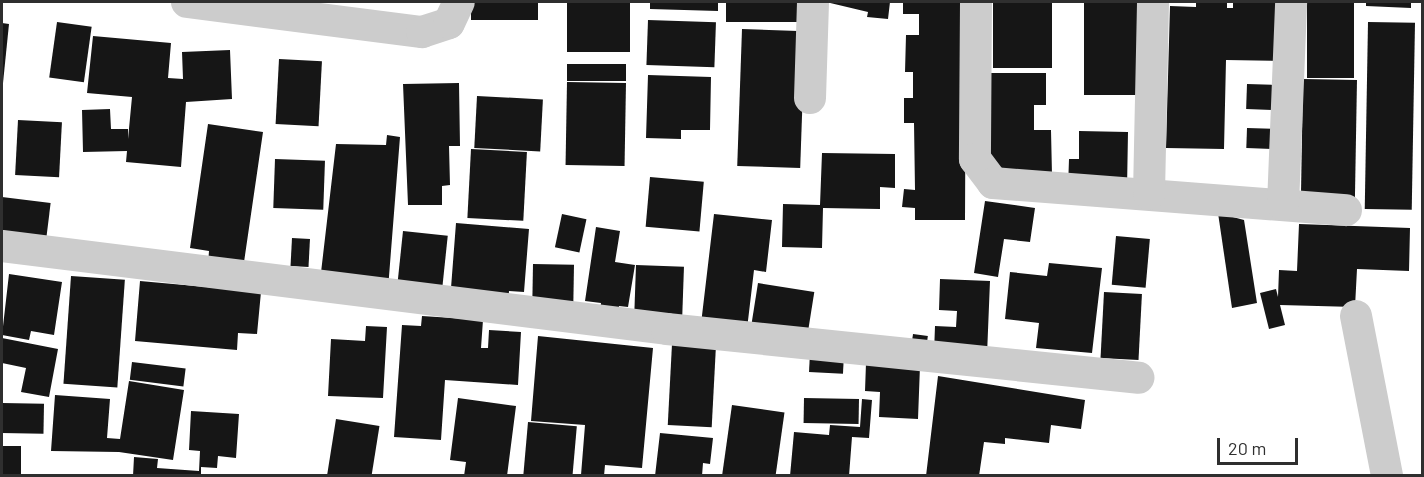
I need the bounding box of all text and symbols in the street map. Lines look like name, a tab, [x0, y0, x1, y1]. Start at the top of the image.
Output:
scale bar	[1220, 426, 1301, 464]
text: 20 m	[1228, 437, 1266, 459]

